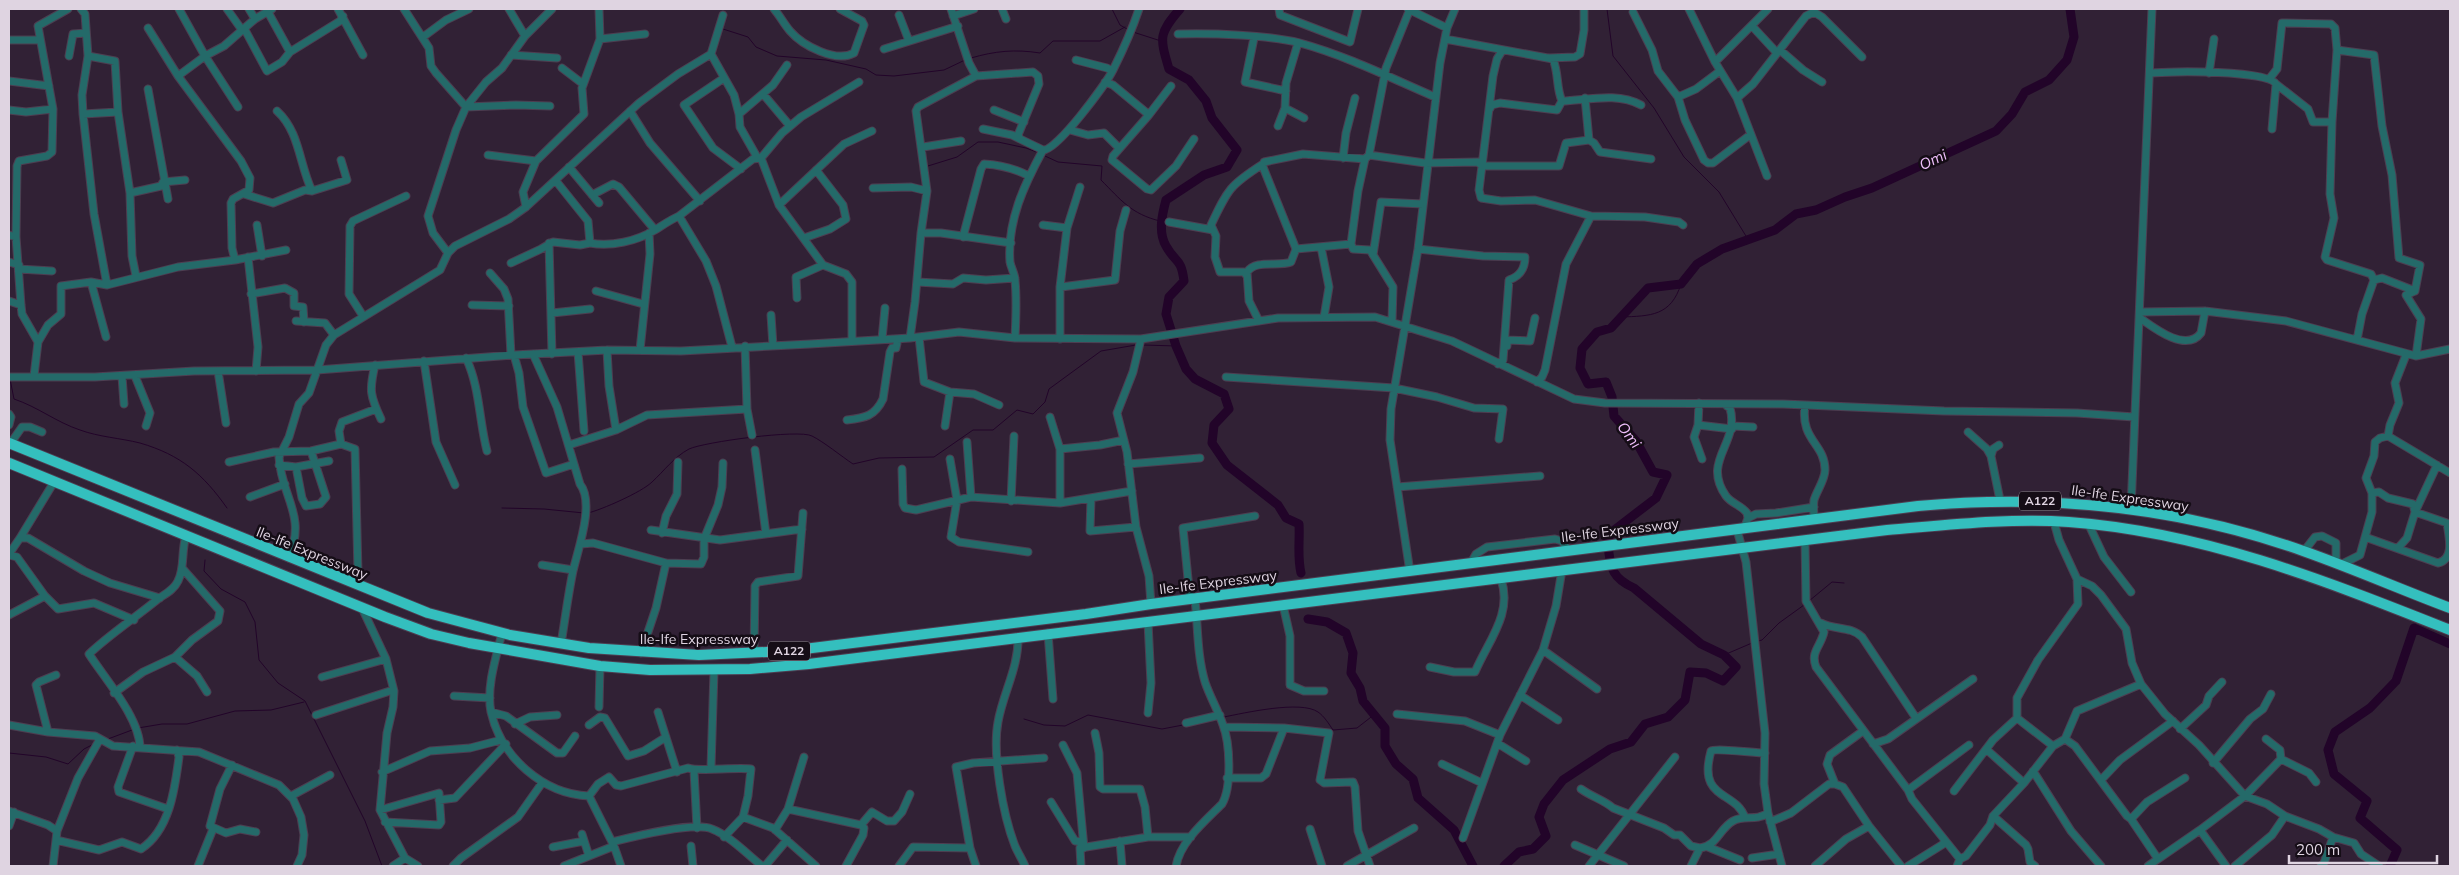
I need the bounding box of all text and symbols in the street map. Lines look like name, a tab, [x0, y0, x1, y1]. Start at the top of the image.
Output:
water label: Omi	[1916, 145, 1950, 174]
water label: Omi	[1613, 418, 1646, 452]
street label: Ile-Ife Expressway	[2070, 481, 2190, 515]
road number: A122	[2019, 492, 2061, 511]
street label: Ile-Ife Expressway	[1560, 514, 1680, 546]
street label: Ile-Ife Expressway	[254, 522, 371, 584]
street label: Ile-Ife Expressway	[1158, 566, 1278, 598]
street label: Ile-Ife Expressway	[640, 630, 759, 648]
road number: A122	[768, 641, 810, 660]
scale bar	[2289, 832, 2436, 864]
text: 200 m	[2296, 840, 2340, 859]

